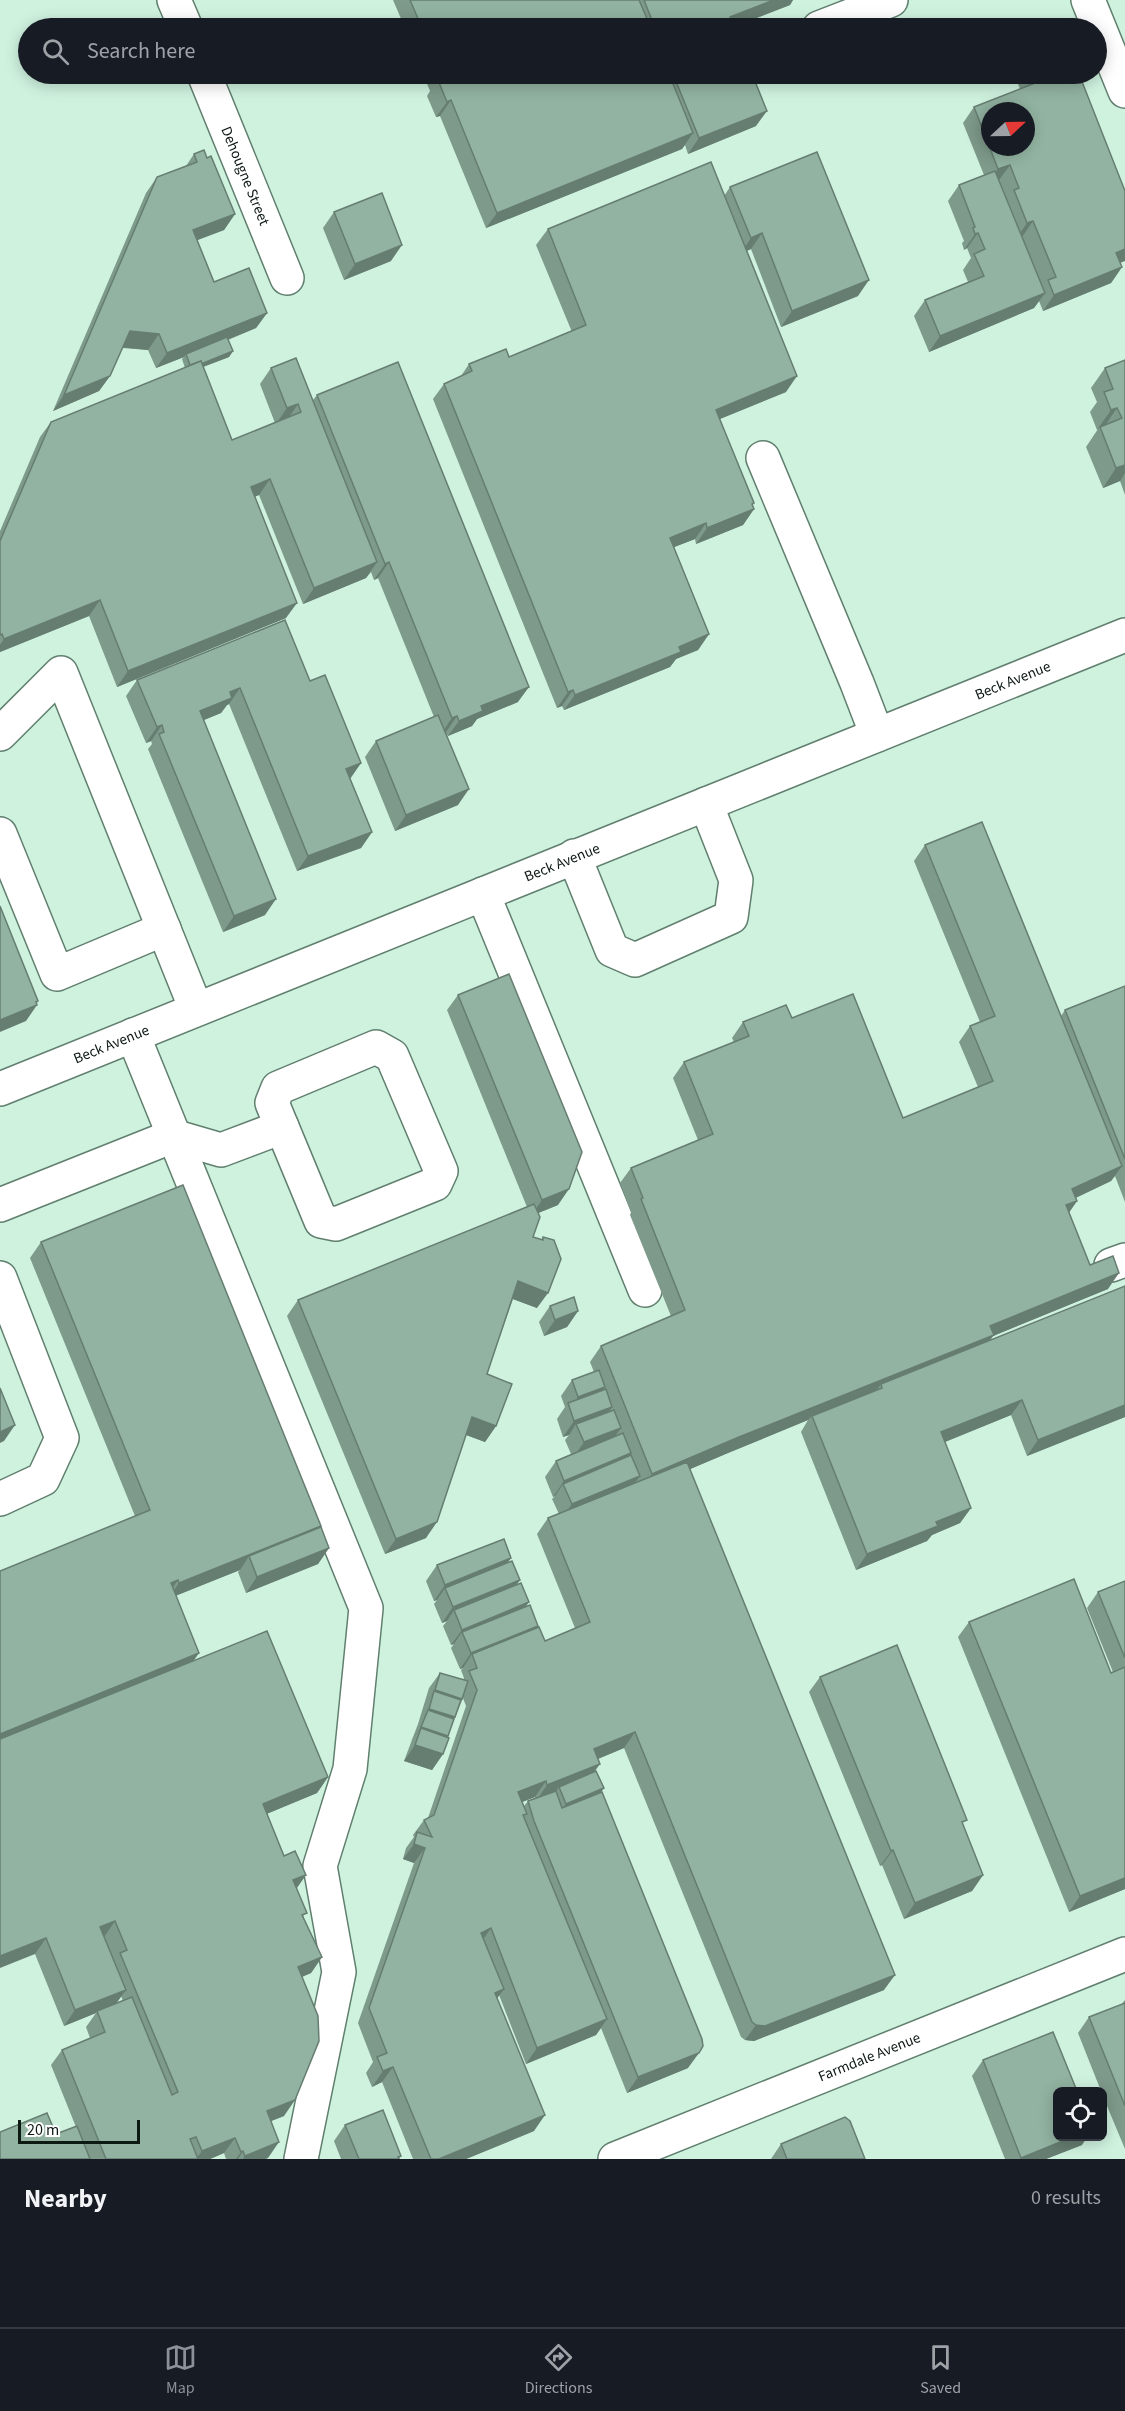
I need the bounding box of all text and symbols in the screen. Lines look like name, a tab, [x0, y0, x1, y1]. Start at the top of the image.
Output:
search box	[18, 18, 1107, 84]
icon: search	[39, 35, 72, 68]
text: Search here	[87, 35, 195, 67]
north arrow	[981, 102, 1035, 156]
street label: Dehougne Street	[215, 123, 275, 229]
street label: Beck Avenue	[972, 656, 1054, 705]
street label: Beck Avenue	[521, 838, 603, 887]
street label: Beck Avenue	[71, 1020, 152, 1069]
street label: Farmdale Avenue	[815, 2027, 924, 2087]
map controls	[1053, 2087, 1107, 2141]
button: locate	[1053, 2087, 1107, 2141]
scale bar	[18, 2117, 140, 2144]
text: 20 m	[27, 2119, 59, 2141]
text: Nearby	[24, 2180, 107, 2217]
text: 0 results	[1031, 2184, 1101, 2212]
tab: Map	[164, 2341, 197, 2399]
tab: Directions	[525, 2341, 592, 2399]
tab: Saved	[920, 2341, 961, 2399]

